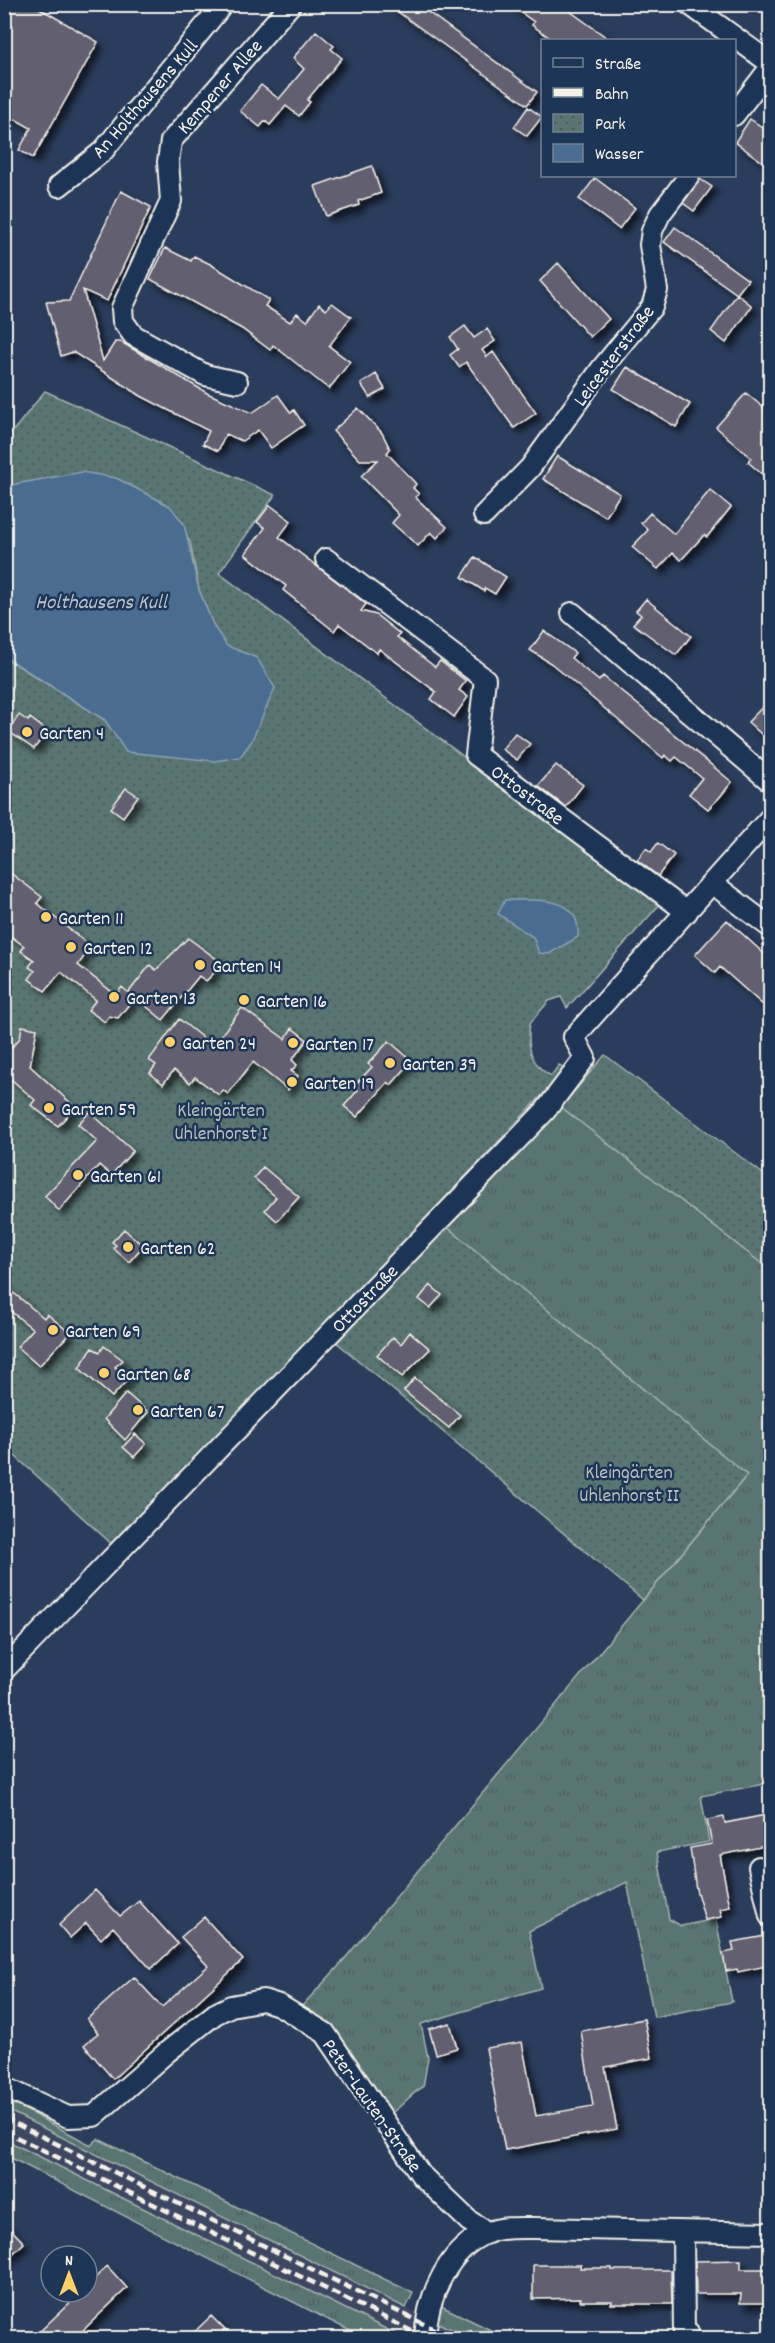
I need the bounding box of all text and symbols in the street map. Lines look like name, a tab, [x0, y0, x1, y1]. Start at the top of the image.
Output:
street label: An Holthausens Kull	[86, 34, 206, 166]
street label: Kempener Allee	[172, 34, 271, 142]
legend	[541, 39, 736, 177]
text: Straße	[595, 53, 641, 78]
text: Bahn	[595, 83, 629, 108]
text: Park	[595, 113, 626, 138]
text: Wasser	[595, 143, 644, 168]
street label: Leicesterstraße	[568, 300, 663, 413]
water label: Holthausens Kull	[35, 589, 169, 619]
place label: Garten 4	[39, 721, 104, 749]
marker: Garten 4	[20, 725, 34, 739]
street label: Ottostraße	[483, 759, 569, 834]
place label: Garten 11	[58, 906, 124, 934]
marker: Garten 11	[39, 910, 53, 924]
place label: Garten 12	[83, 936, 153, 964]
marker: Garten 12	[64, 940, 78, 954]
place label: Garten 14	[212, 954, 282, 982]
marker: Garten 14	[193, 958, 207, 972]
place label: Garten 13	[126, 986, 196, 1014]
place label: Garten 16	[256, 989, 327, 1017]
marker: Garten 13	[107, 990, 121, 1004]
marker: Garten 16	[237, 993, 251, 1007]
place label: Garten 24	[182, 1031, 256, 1059]
place label: Garten 17	[305, 1032, 374, 1060]
marker: Garten 24	[163, 1035, 177, 1049]
marker: Garten 17	[286, 1036, 300, 1050]
place label: Garten 39	[402, 1052, 477, 1080]
marker: Garten 39	[383, 1056, 397, 1070]
place label: Garten 19	[304, 1071, 374, 1099]
marker: Garten 19	[285, 1075, 299, 1089]
place label: Garten 59	[61, 1097, 136, 1125]
park label: Kleingärten Uhlenhorst I	[174, 1098, 268, 1149]
marker: Garten 59	[42, 1101, 56, 1115]
place label: Garten 61	[90, 1164, 161, 1192]
marker: Garten 61	[71, 1168, 85, 1182]
place label: Garten 62	[140, 1236, 215, 1264]
marker: Garten 62	[121, 1240, 135, 1254]
street label: Ottostraße	[326, 1259, 406, 1341]
place label: Garten 69	[65, 1319, 141, 1347]
marker: Garten 69	[46, 1323, 60, 1337]
place label: Garten 68	[116, 1362, 191, 1390]
marker: Garten 68	[97, 1366, 111, 1380]
place label: Garten 67	[150, 1399, 224, 1427]
marker: Garten 67	[131, 1403, 145, 1417]
park label: Kleingärten Uhlenhorst II	[579, 1460, 679, 1511]
street label: Peter-Lauten-Straße	[314, 2034, 427, 2180]
north arrow	[39, 2244, 99, 2304]
text: N	[65, 2250, 73, 2273]

